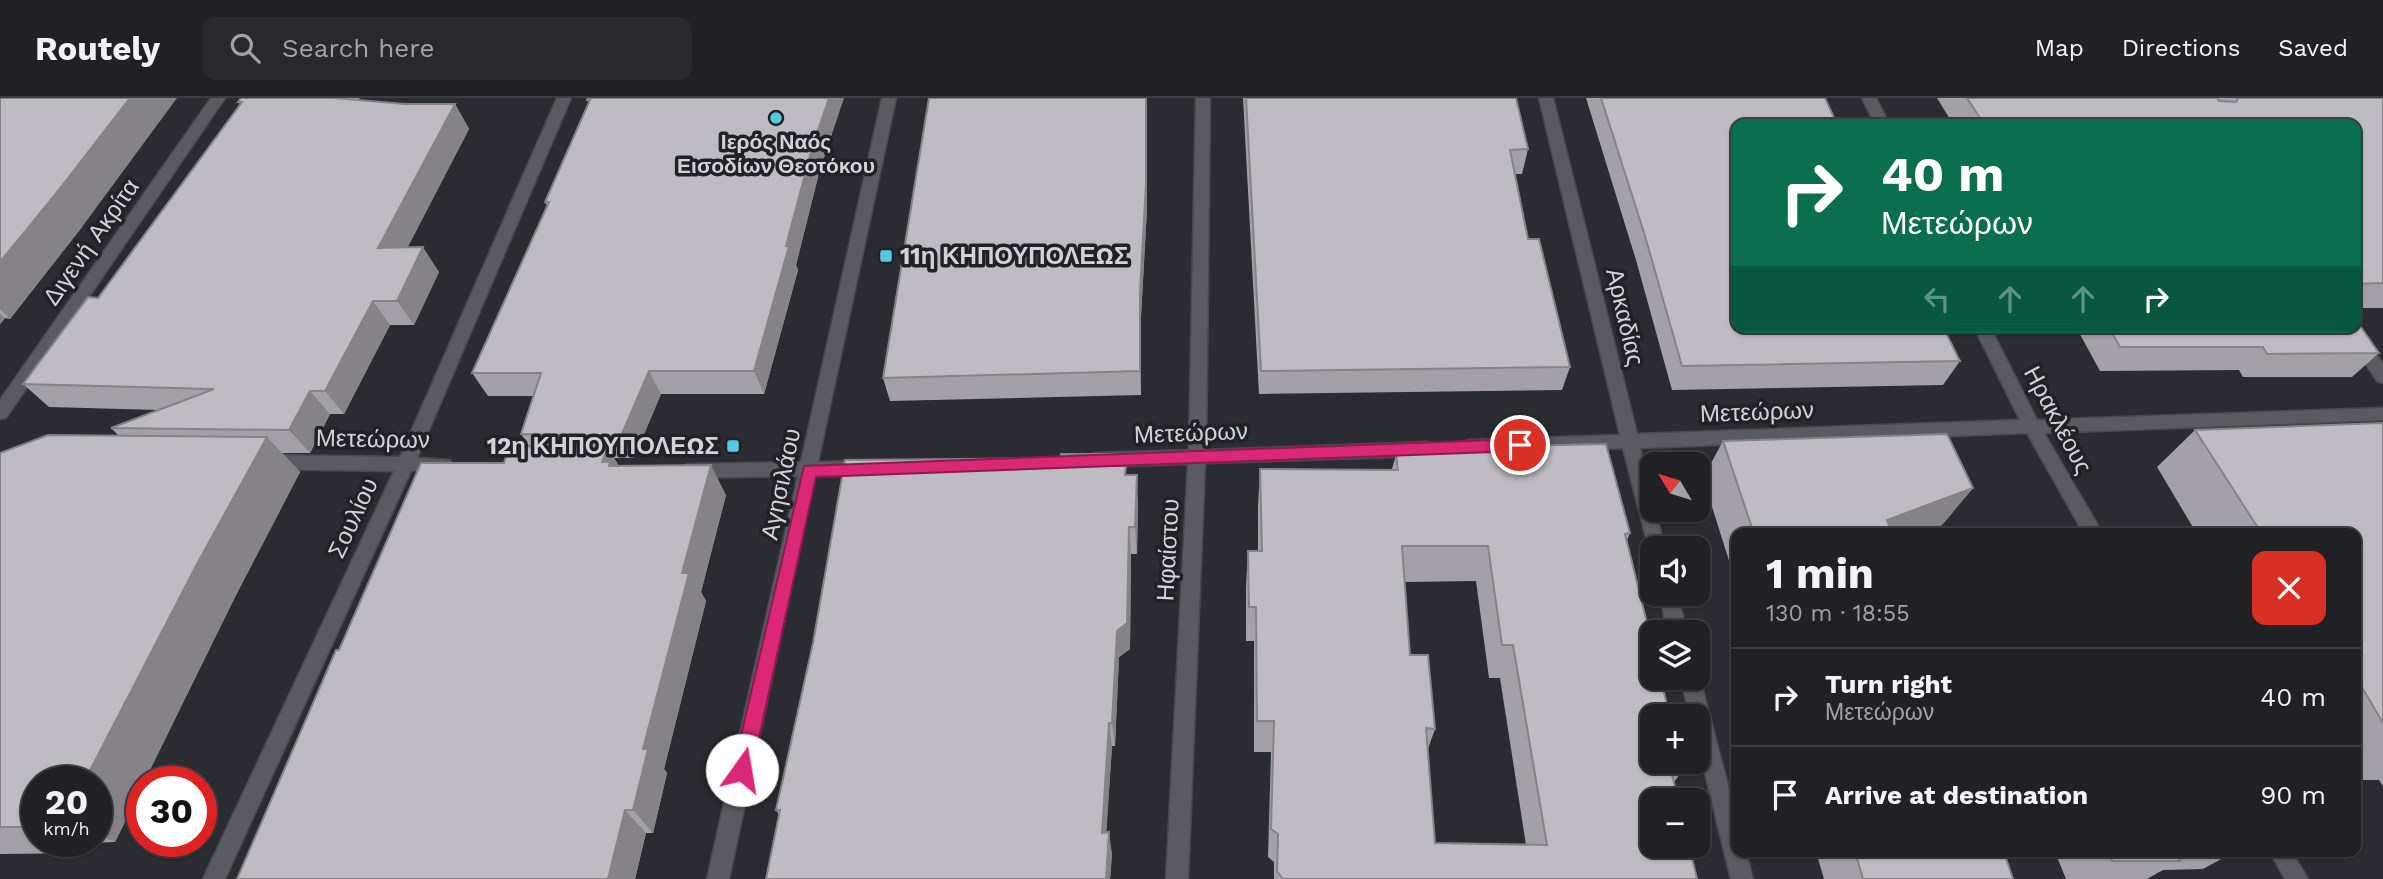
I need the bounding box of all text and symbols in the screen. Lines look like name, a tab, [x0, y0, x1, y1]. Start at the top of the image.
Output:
search box	[202, 17, 692, 80]
text: Routely	[35, 29, 160, 68]
icon: search	[226, 29, 264, 67]
text: Search here	[282, 33, 434, 63]
text: Map	[2035, 34, 2084, 62]
text: Directions	[2122, 34, 2240, 62]
text: Saved	[2278, 34, 2348, 62]
marker: Ιερός Ναός Εισοδίων Θεοτόκου	[768, 110, 784, 126]
place label: Ιερός Ναός Εισοδίων Θεοτόκου	[677, 129, 875, 178]
text: 40 m	[1881, 145, 2004, 203]
icon: right	[1766, 147, 1857, 238]
street label: Διγενή Ακρίτα	[37, 173, 145, 310]
text: Μετεώρων	[1881, 204, 2033, 242]
place label: 11η ΚΗΠΟΥΠΟΛΕΩΣ	[900, 242, 1128, 270]
marker: 11η ΚΗΠΟΥΠΟΛΕΩΣ	[878, 248, 894, 264]
street label: Αρκαδίας	[1600, 265, 1650, 369]
icon: left	[1918, 280, 1956, 318]
icon: ahead	[1991, 280, 2029, 318]
icon: ahead	[2064, 280, 2102, 318]
icon: right	[2137, 280, 2175, 318]
street label: Ηρακλέους	[2018, 362, 2098, 478]
street label: Μετεώρων	[1700, 396, 1814, 428]
pin	[1490, 415, 1550, 475]
street label: Μετεώρων	[1134, 417, 1248, 449]
street label: Μετεώρων	[316, 424, 430, 454]
street label: Αγησιλάου	[756, 426, 806, 542]
icon: arrive	[1501, 426, 1539, 464]
place label: 12η ΚΗΠΟΥΠΟΛΕΩΣ	[487, 432, 719, 460]
marker: 12η ΚΗΠΟΥΠΟΛΕΩΣ	[725, 438, 741, 454]
north arrow	[1640, 452, 1710, 522]
map controls	[1640, 452, 1710, 858]
street label: Σουλίου	[322, 474, 384, 562]
street label: Ηφαίστου	[1151, 498, 1185, 602]
button: sound	[1640, 536, 1710, 606]
text: 1 min	[1766, 549, 1874, 598]
button: close	[2252, 551, 2326, 625]
text: 130 m · 18:55	[1766, 600, 1910, 627]
button: layers	[1640, 620, 1710, 690]
text: Turn right	[1825, 669, 1952, 699]
icon: right	[1766, 678, 1804, 716]
text: 40 m	[2260, 682, 2326, 712]
text: Μετεώρων	[1825, 699, 1934, 726]
button: +	[1640, 704, 1710, 774]
position arrow	[705, 733, 779, 807]
speed limit sign: 30	[126, 766, 217, 857]
icon: arrive	[1766, 776, 1804, 814]
text: Arrive at destination	[1825, 780, 2088, 810]
text: 90 m	[2260, 780, 2326, 810]
text: 20	[45, 781, 88, 823]
button: −	[1640, 788, 1710, 858]
text: km/h	[43, 818, 90, 839]

